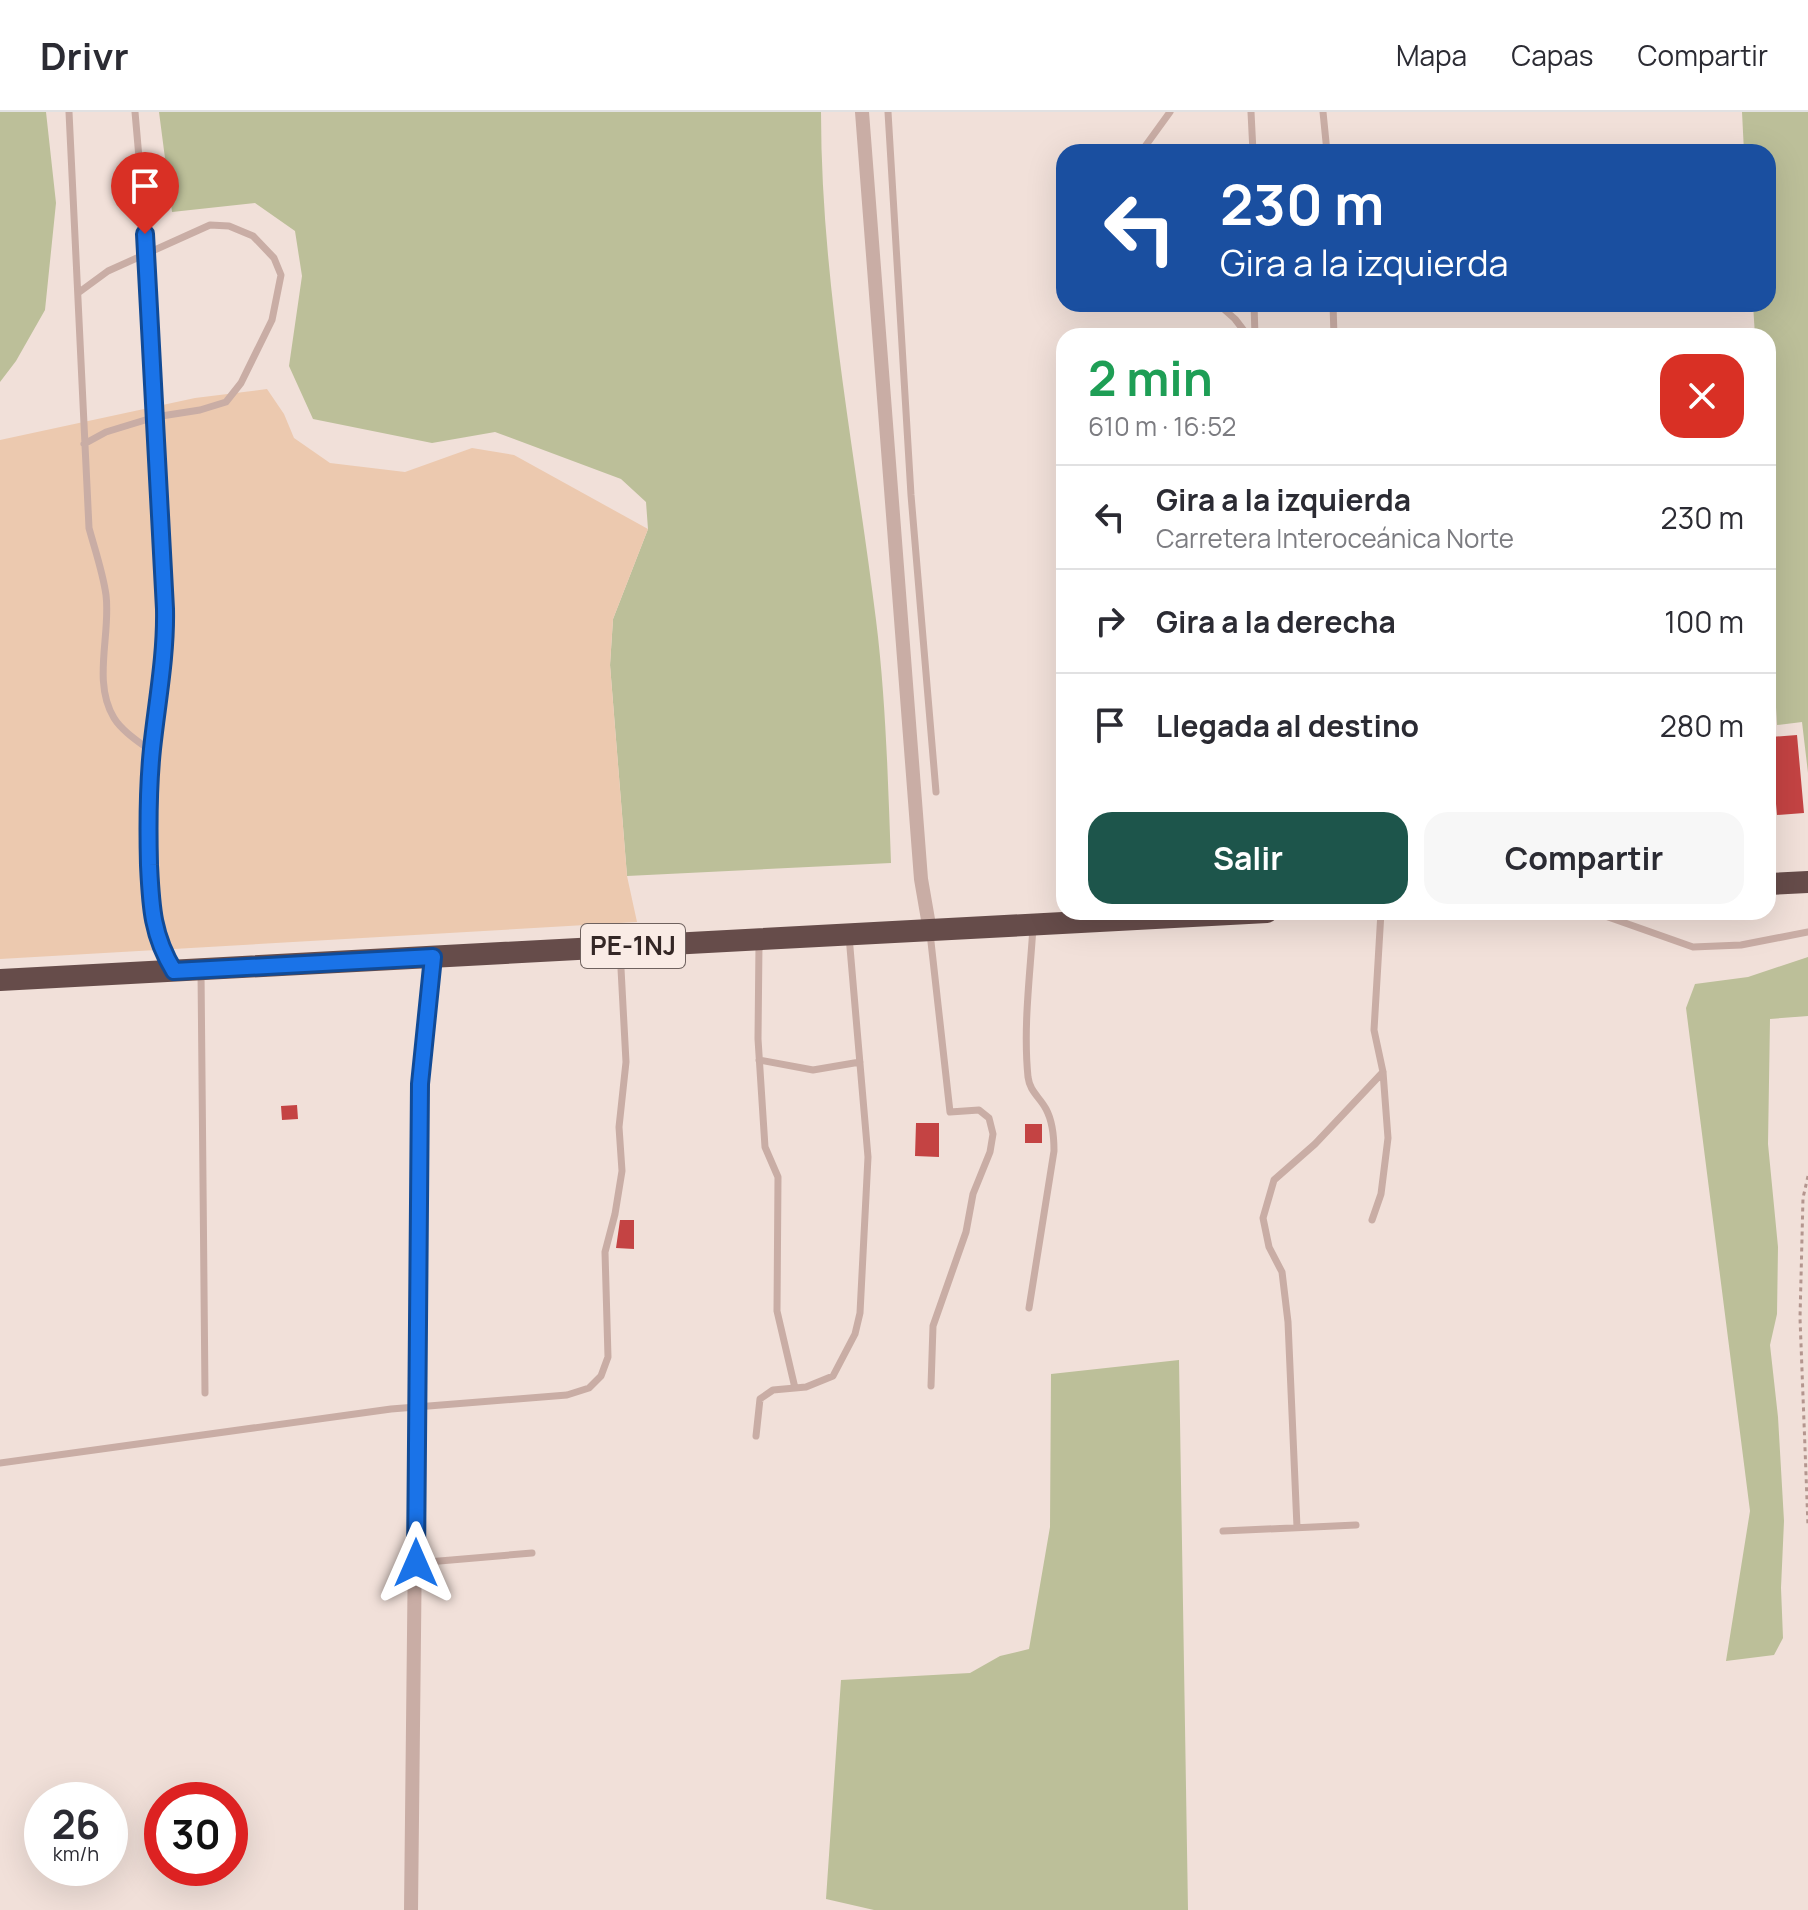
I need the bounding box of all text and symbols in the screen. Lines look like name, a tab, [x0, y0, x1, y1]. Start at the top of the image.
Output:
text: Drivr	[40, 29, 129, 81]
text: Mapa	[1396, 36, 1467, 74]
text: Capas	[1511, 36, 1594, 74]
text: Compartir	[1638, 36, 1768, 74]
pin	[111, 152, 179, 234]
icon: arrive	[123, 164, 167, 208]
text: 230 m	[1220, 165, 1384, 242]
icon: left	[1088, 176, 1192, 280]
text: Gira a la izquierda	[1220, 238, 1509, 287]
text: 2 min	[1088, 345, 1213, 410]
button: close	[1660, 354, 1744, 438]
text: 610 m · 16:52	[1088, 408, 1236, 444]
text: Gira a la izquierda	[1156, 479, 1411, 520]
icon: left	[1088, 495, 1132, 539]
text: 230 m	[1661, 497, 1744, 538]
text: Carretera Interoceánica Norte	[1156, 520, 1514, 556]
icon: right	[1088, 599, 1132, 643]
text: Gira a la derecha	[1156, 601, 1396, 642]
text: 100 m	[1664, 601, 1744, 642]
icon: arrive	[1088, 703, 1132, 747]
text: Llegada al destino	[1156, 705, 1419, 746]
text: 280 m	[1660, 705, 1744, 746]
button: Salir	[1088, 812, 1408, 904]
button: Compartir	[1424, 812, 1744, 904]
road number: PE-1NJ	[581, 924, 685, 968]
position arrow	[374, 1521, 458, 1605]
speed limit sign: 30	[144, 1782, 248, 1886]
text: 26	[52, 1796, 100, 1851]
text: km/h	[53, 1840, 99, 1867]

